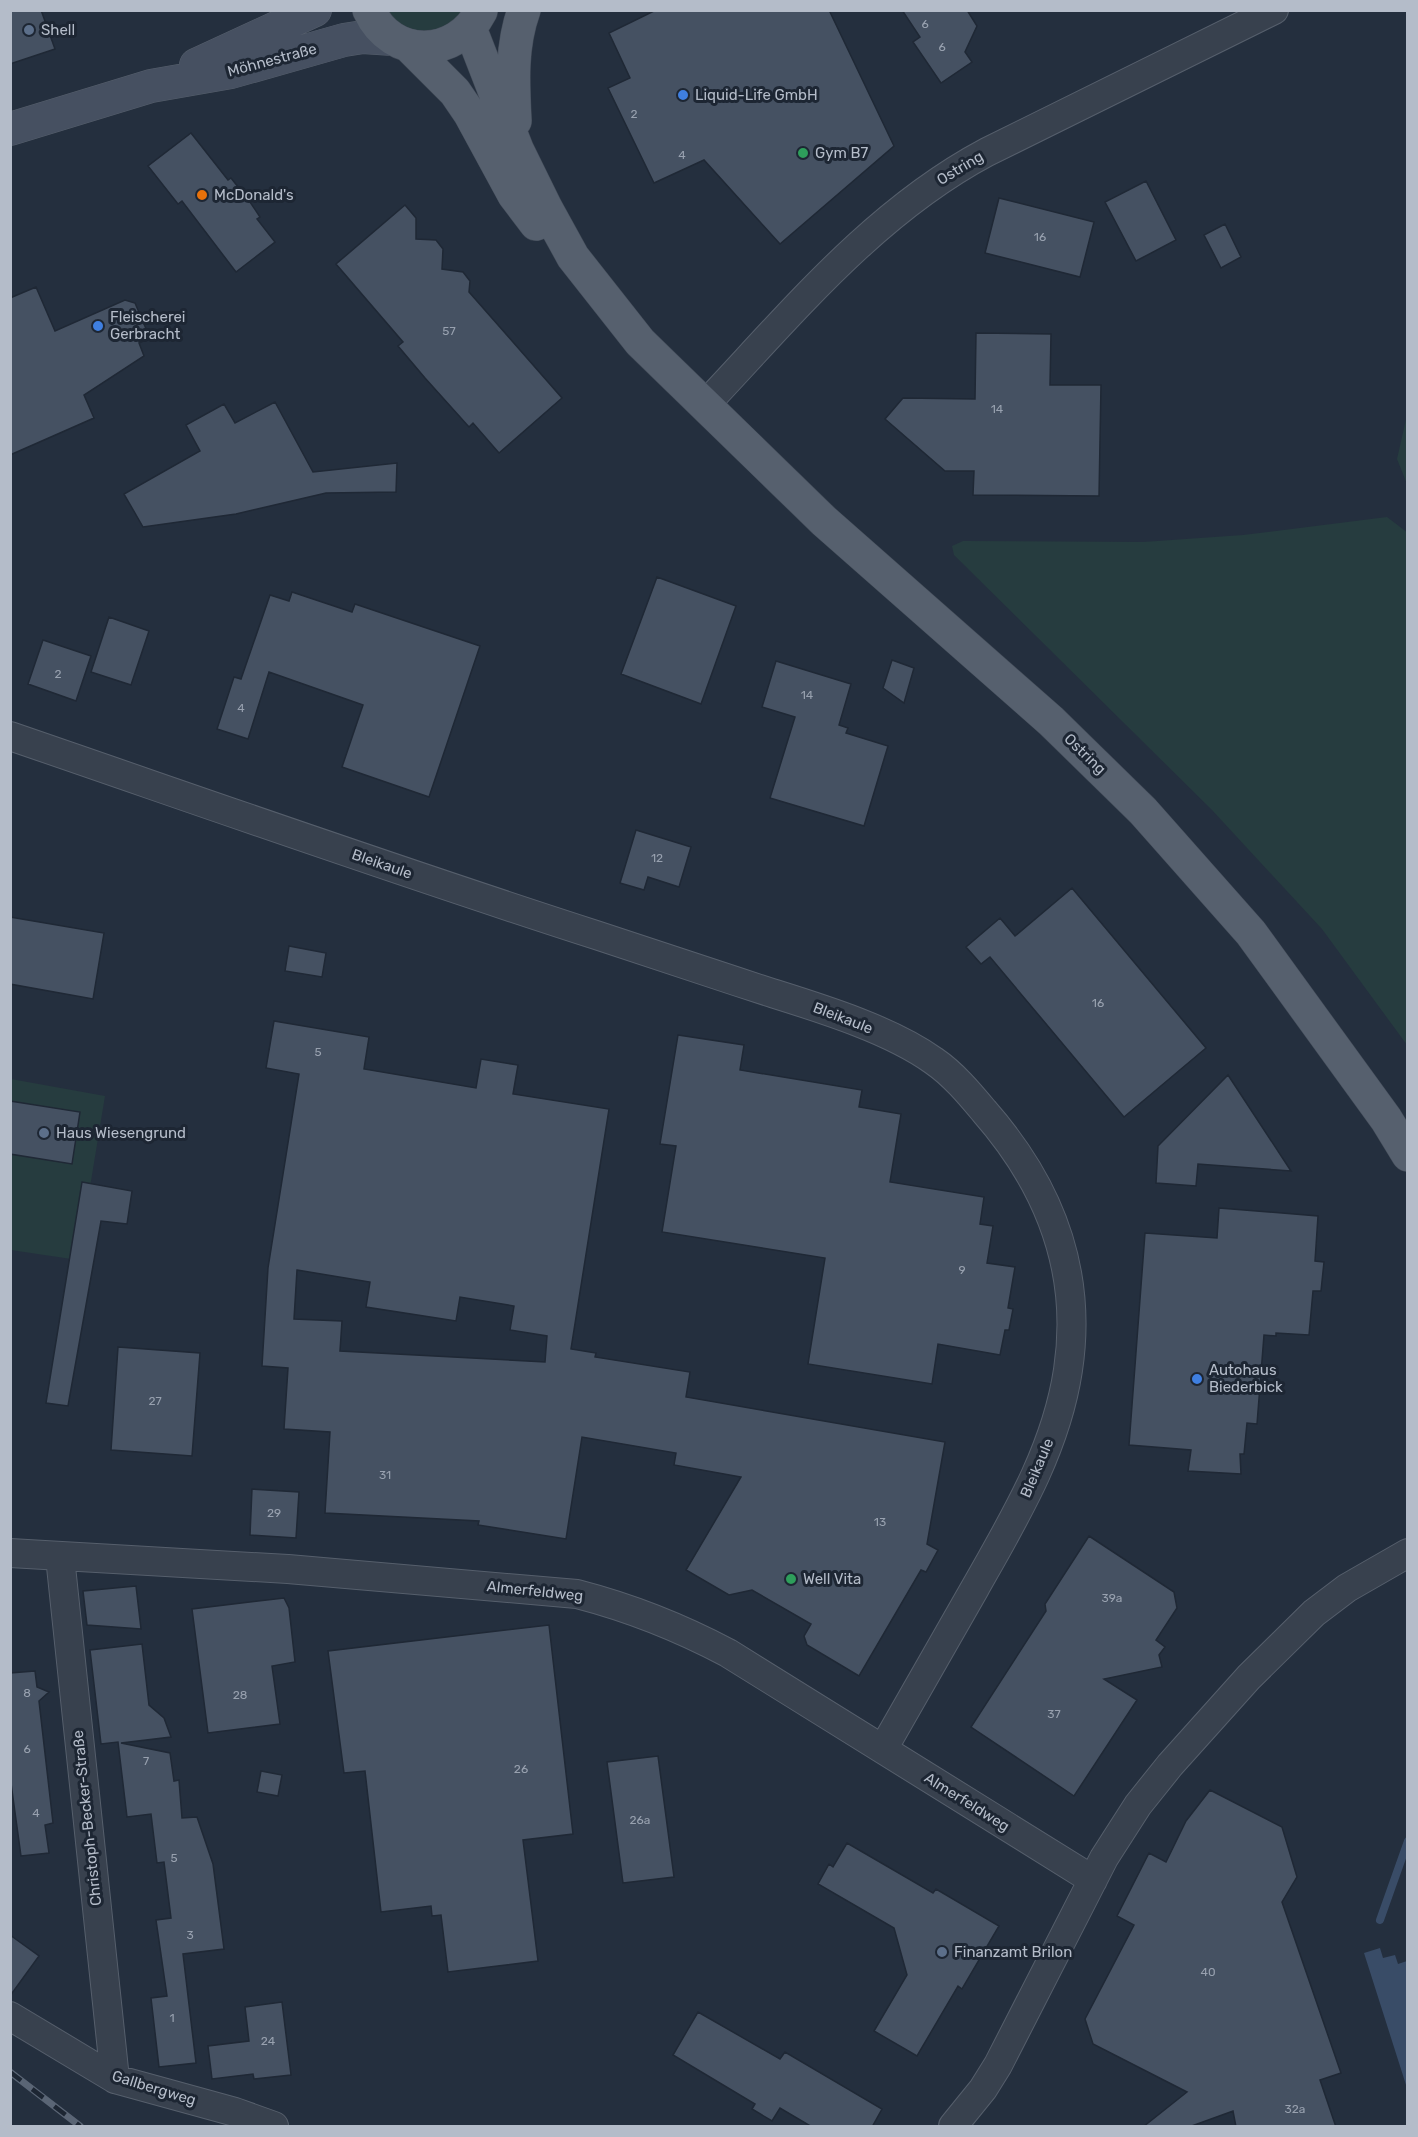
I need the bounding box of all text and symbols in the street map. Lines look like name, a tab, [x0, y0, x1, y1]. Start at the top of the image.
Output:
house number: 6	[921, 17, 929, 31]
place label: Shell	[41, 21, 75, 39]
marker: Shell	[22, 23, 36, 37]
street label: Möhnestraße	[225, 39, 319, 81]
house number: 6	[938, 40, 946, 54]
place label: Liquid-Life GmbH	[695, 86, 818, 104]
marker: Liquid-Life GmbH	[676, 88, 690, 102]
house number: 2	[630, 107, 638, 121]
place label: Gym B7	[815, 144, 869, 162]
marker: Gym B7	[796, 146, 810, 160]
street label: Ostring	[933, 147, 987, 189]
house number: 4	[678, 148, 686, 162]
place label: McDonald's	[214, 186, 294, 204]
marker: McDonald's	[195, 188, 209, 202]
house number: 16	[1034, 230, 1046, 244]
place label: Fleischerei Gerbracht	[110, 308, 185, 343]
marker: Fleischerei Gerbracht	[91, 319, 105, 333]
house number: 57	[442, 324, 456, 338]
house number: 14	[991, 402, 1004, 416]
house number: 2	[54, 667, 62, 681]
house number: 14	[801, 688, 814, 702]
house number: 4	[237, 701, 245, 715]
street label: Ostring	[1060, 730, 1110, 778]
street label: Bleikaule	[349, 845, 415, 883]
house number: 12	[651, 851, 663, 865]
house number: 16	[1092, 996, 1104, 1010]
street label: Bleikaule	[811, 998, 875, 1038]
house number: 5	[314, 1045, 322, 1059]
place label: Haus Wiesengrund	[56, 1124, 186, 1142]
marker: Haus Wiesengrund	[37, 1126, 51, 1140]
house number: 9	[958, 1263, 966, 1277]
place label: Autohaus Biederbick	[1209, 1361, 1283, 1396]
marker: Autohaus Biederbick	[1190, 1372, 1204, 1386]
house number: 27	[148, 1394, 162, 1408]
street label: Bleikaule	[1016, 1436, 1058, 1500]
house number: 31	[379, 1468, 391, 1482]
house number: 29	[267, 1506, 281, 1520]
house number: 13	[874, 1515, 886, 1529]
place label: Well Vita	[803, 1570, 861, 1588]
marker: Well Vita	[784, 1572, 798, 1586]
street label: Almerfeldweg	[486, 1577, 584, 1605]
house number: 39a	[1102, 1591, 1122, 1605]
house number: 8	[23, 1686, 31, 1700]
house number: 28	[233, 1688, 247, 1702]
house number: 37	[1047, 1707, 1061, 1721]
street label: Christoph-Becker-Straße	[69, 1729, 105, 1907]
house number: 6	[23, 1742, 31, 1756]
house number: 7	[143, 1754, 149, 1768]
house number: 26	[514, 1762, 528, 1776]
street label: Almerfeldweg	[921, 1769, 1013, 1835]
house number: 4	[32, 1806, 40, 1820]
house number: 26a	[630, 1813, 650, 1827]
house number: 5	[170, 1851, 178, 1865]
house number: 3	[186, 1928, 194, 1942]
place label: Finanzamt Brilon	[954, 1943, 1072, 1961]
marker: Finanzamt Brilon	[935, 1945, 949, 1959]
house number: 40	[1200, 1965, 1216, 1979]
house number: 1	[169, 2011, 175, 2025]
house number: 24	[261, 2034, 276, 2048]
street label: Gallbergweg	[110, 2067, 198, 2109]
house number: 32a	[1285, 2102, 1305, 2116]

